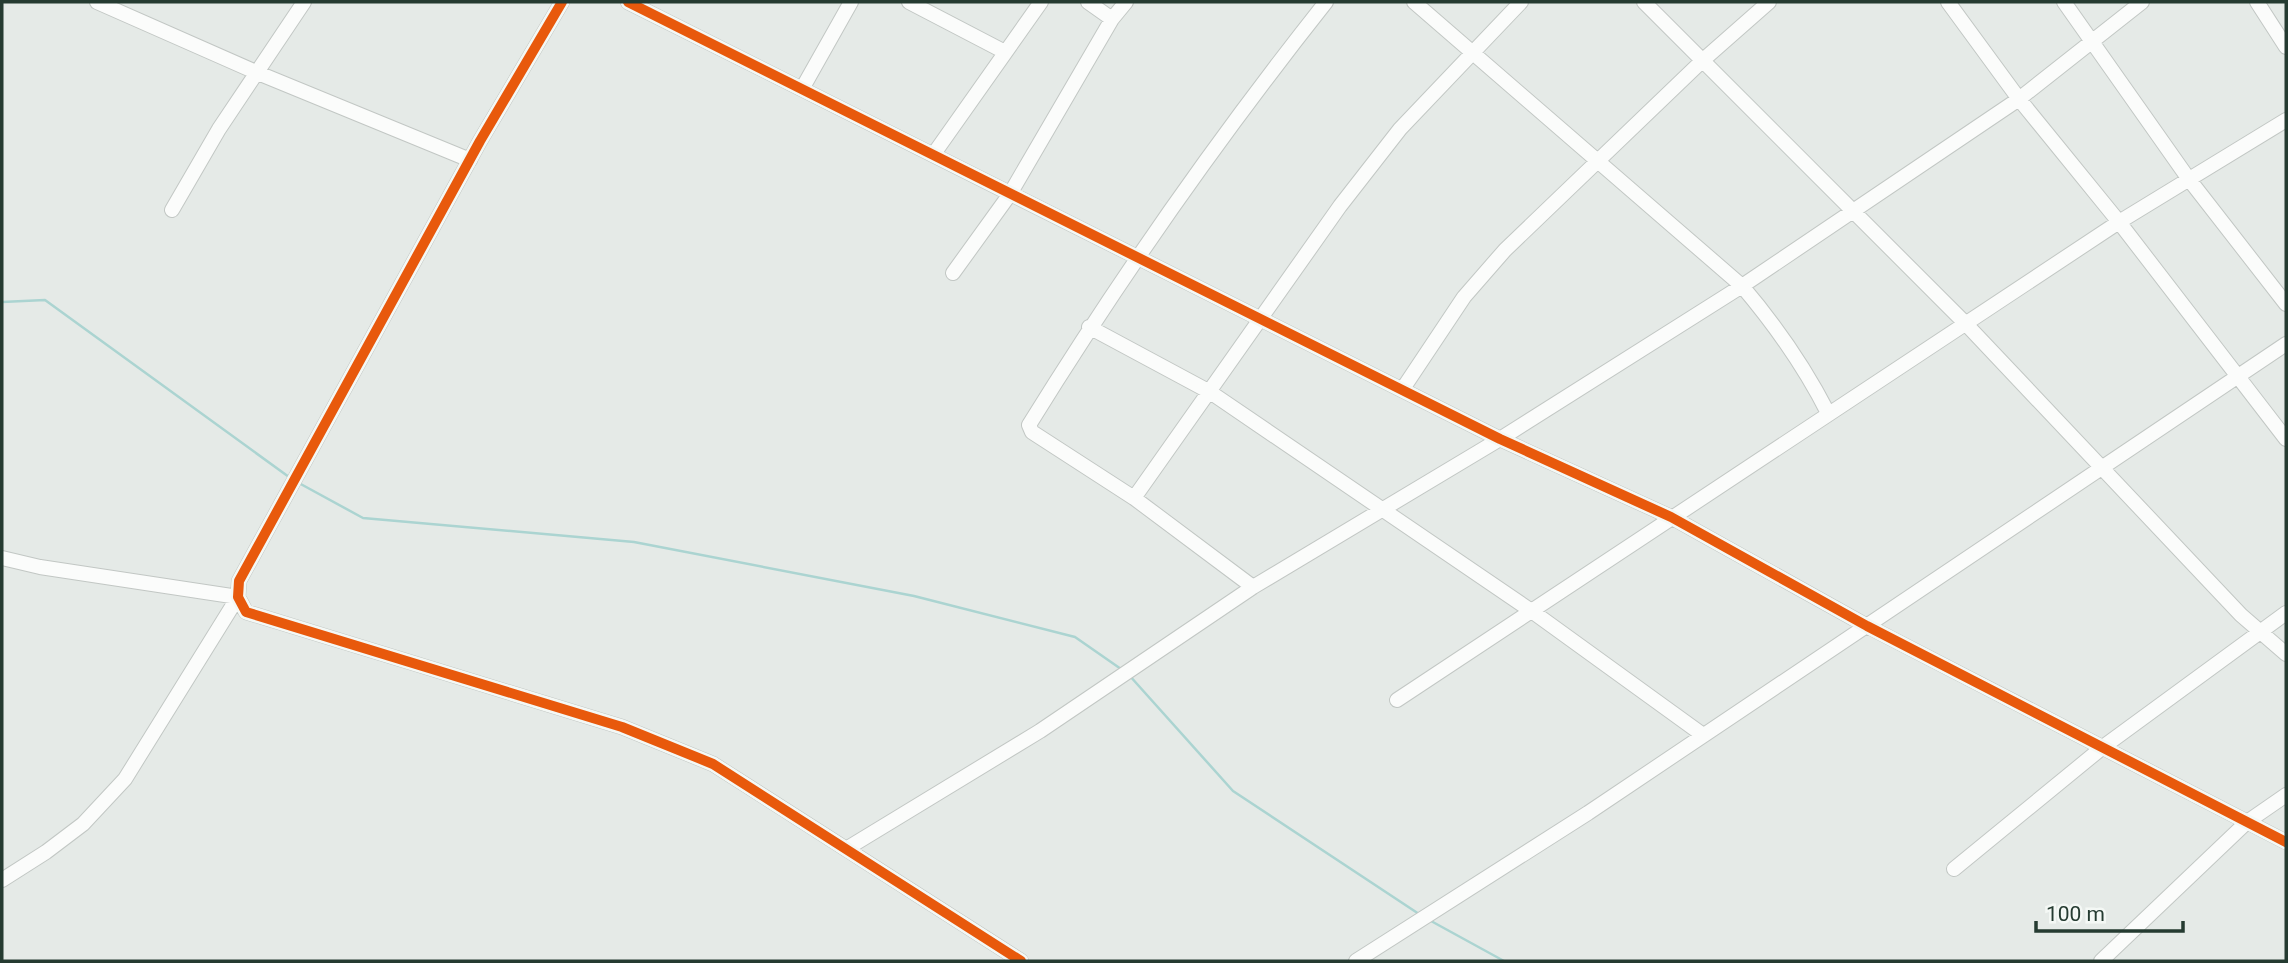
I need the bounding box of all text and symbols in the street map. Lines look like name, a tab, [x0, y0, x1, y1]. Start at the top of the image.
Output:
scale bar	[2036, 890, 2183, 934]
text: 100 m	[2046, 902, 2105, 926]

